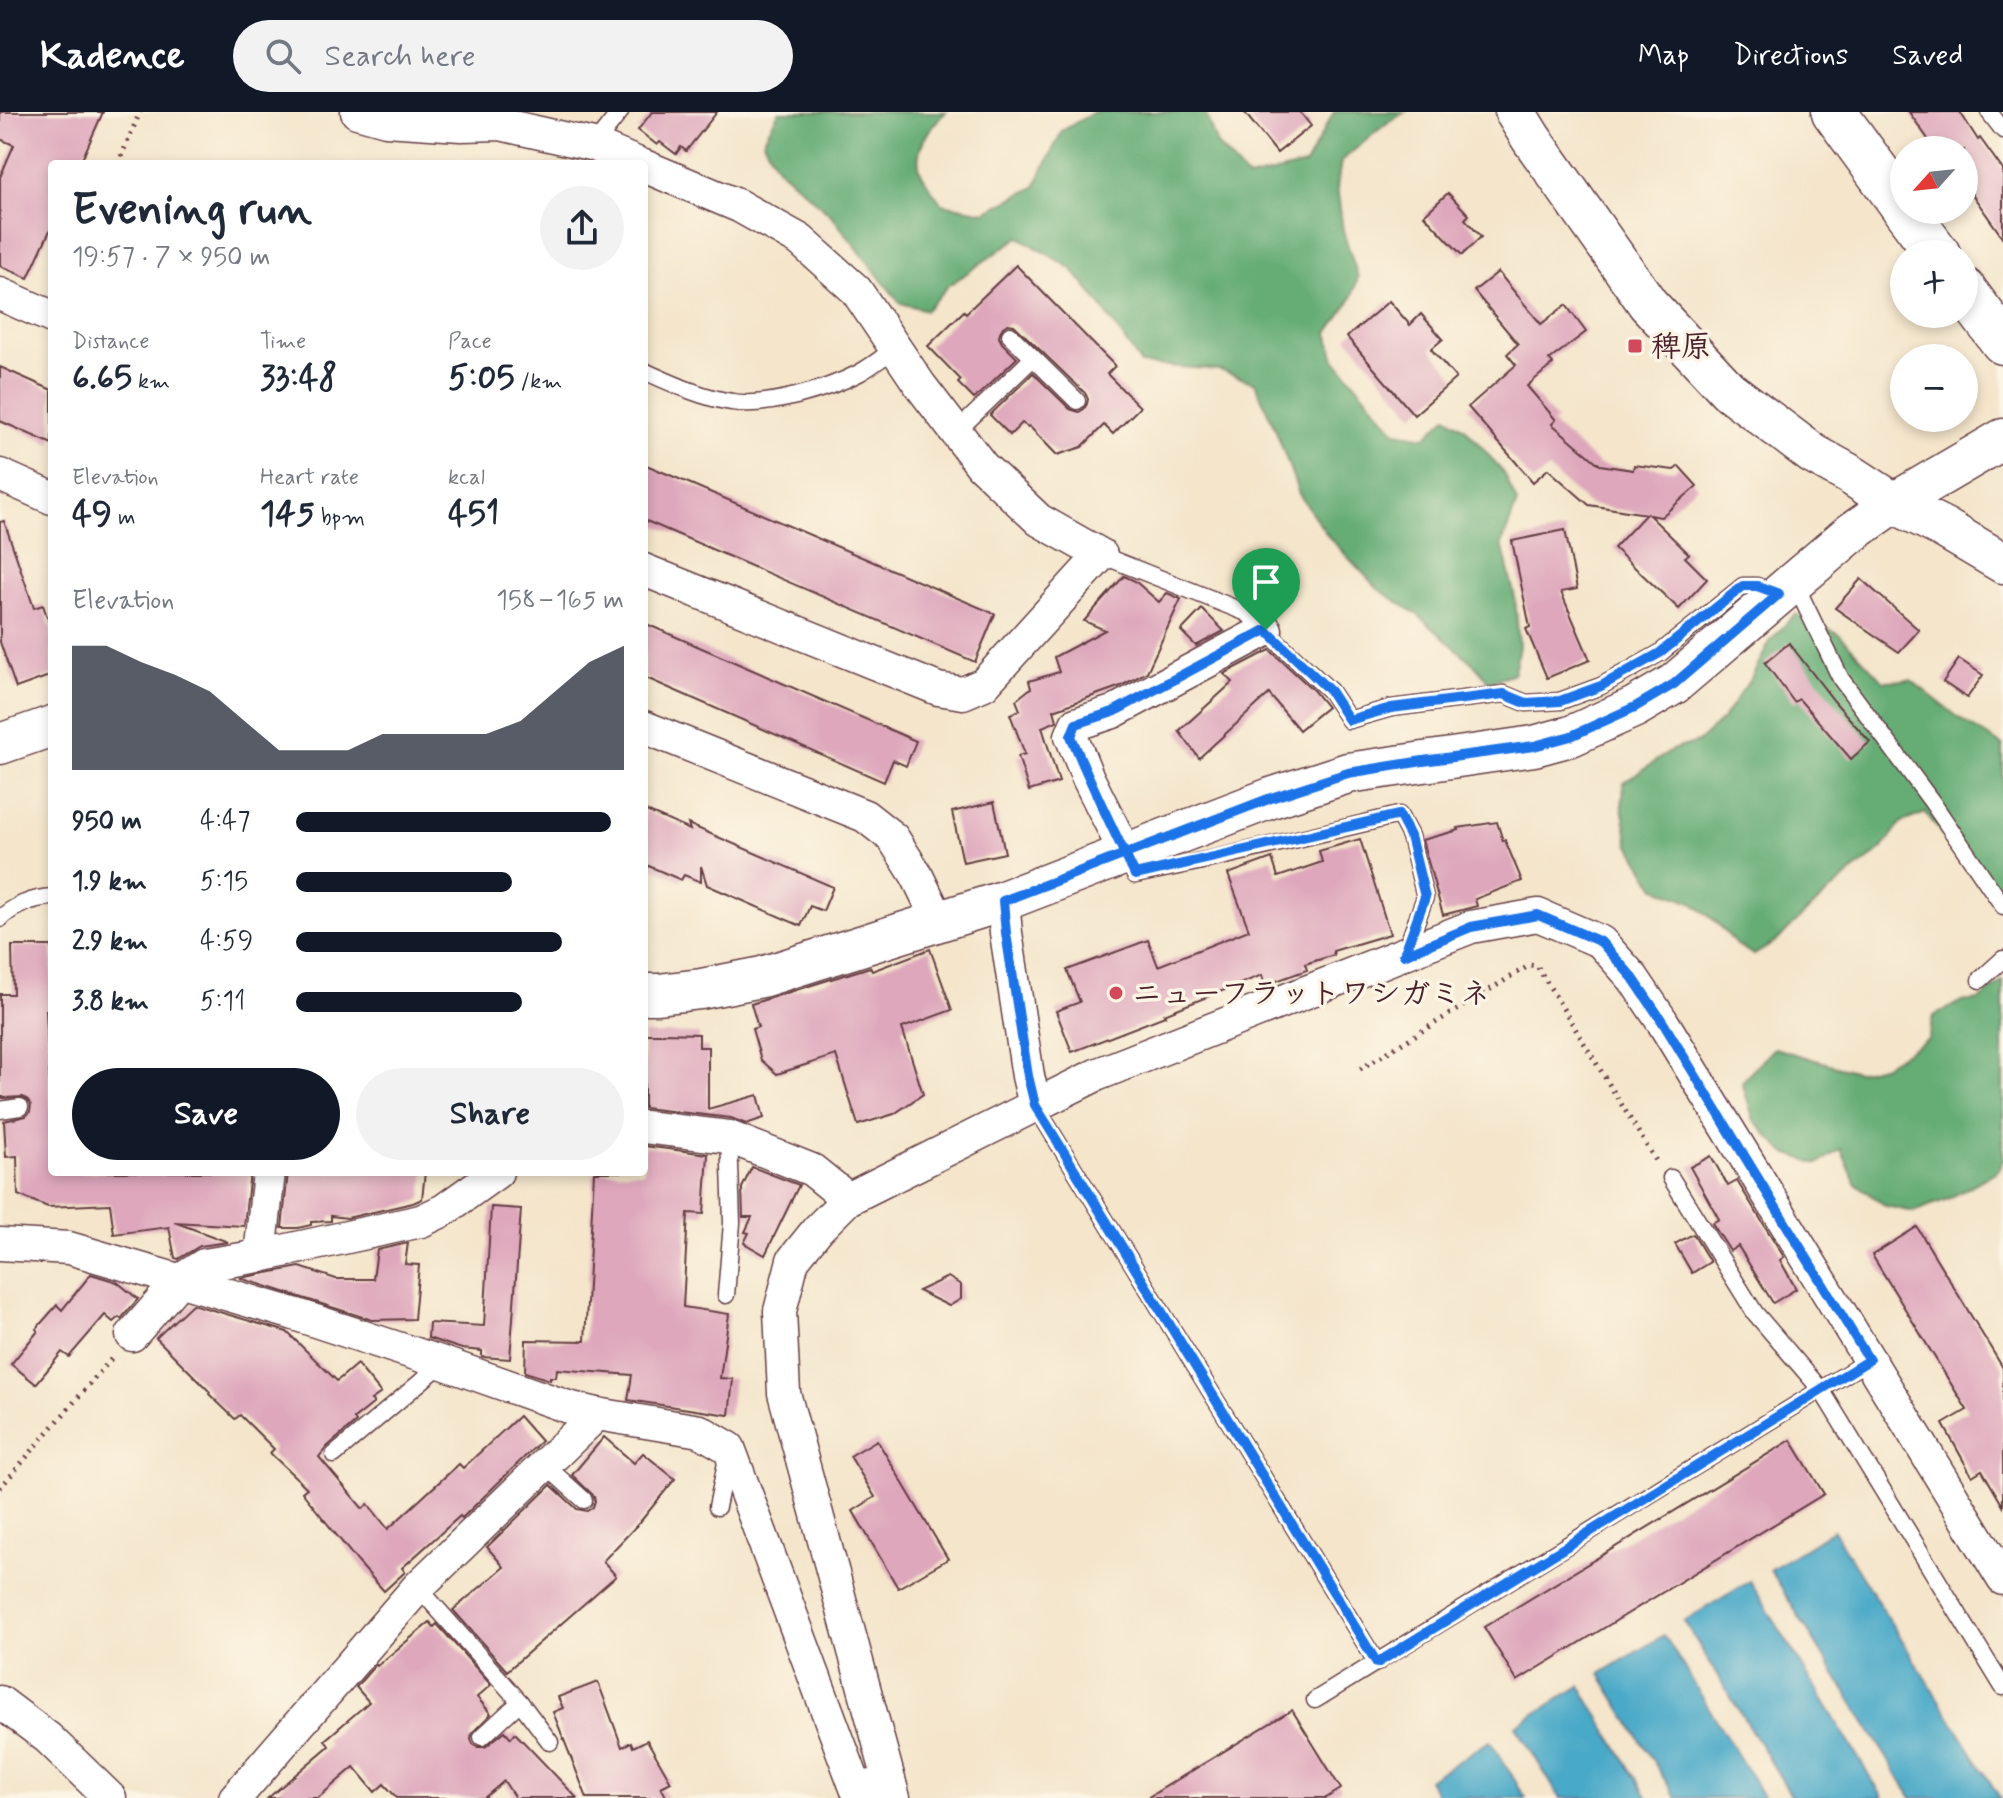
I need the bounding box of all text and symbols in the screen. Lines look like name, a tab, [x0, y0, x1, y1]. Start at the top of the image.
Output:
search box	[233, 20, 793, 92]
text: Kadence	[40, 32, 185, 81]
icon: search	[261, 34, 305, 78]
text: Search here	[325, 37, 476, 76]
text: Map	[1638, 38, 1689, 75]
text: Directions	[1733, 38, 1848, 75]
text: Saved	[1892, 38, 1963, 75]
north arrow	[1890, 136, 1978, 224]
map controls	[1890, 136, 1978, 432]
text: Evening run	[72, 182, 312, 240]
button: share	[540, 186, 624, 270]
button: +	[1890, 240, 1978, 328]
text: 19:57 · 7 × 950 m	[72, 241, 270, 275]
text: Distance	[72, 328, 149, 356]
text: Time	[260, 328, 306, 356]
text: Pace	[448, 328, 492, 356]
place label: 稗原	[1651, 328, 1711, 367]
marker: 稗原	[1626, 337, 1644, 355]
button: −	[1890, 344, 1978, 432]
text: 6.65	[72, 356, 132, 401]
text: 33:48	[260, 356, 337, 401]
text: 5:05	[448, 356, 515, 401]
text: km	[132, 368, 170, 396]
text: /km	[515, 368, 562, 396]
text: Elevation	[72, 464, 159, 492]
text: Heart rate	[260, 464, 359, 492]
text: kcal	[448, 464, 485, 492]
text: 49	[72, 492, 112, 537]
text: 145	[260, 492, 315, 537]
text: 451	[448, 492, 499, 537]
text: m	[112, 504, 136, 532]
text: bpm	[315, 504, 365, 532]
pin	[1232, 548, 1300, 630]
icon: arrive	[1244, 560, 1288, 604]
text: Elevation	[72, 584, 174, 618]
text: 158–165 m	[496, 584, 624, 618]
text: 950 m	[72, 805, 142, 839]
text: 4:47	[200, 805, 250, 839]
text: 1.9 km	[72, 865, 147, 899]
text: 5:15	[200, 865, 248, 899]
text: 2.9 km	[72, 925, 148, 959]
text: 4:59	[200, 925, 253, 959]
place label: ニューフラットワシガミネ	[1132, 975, 1490, 1014]
marker: ニューフラットワシガミネ	[1107, 984, 1125, 1002]
text: 3.8 km	[72, 985, 149, 1019]
text: 5:11	[200, 985, 245, 1019]
button: Save	[72, 1068, 340, 1160]
button: Share	[356, 1068, 624, 1160]

